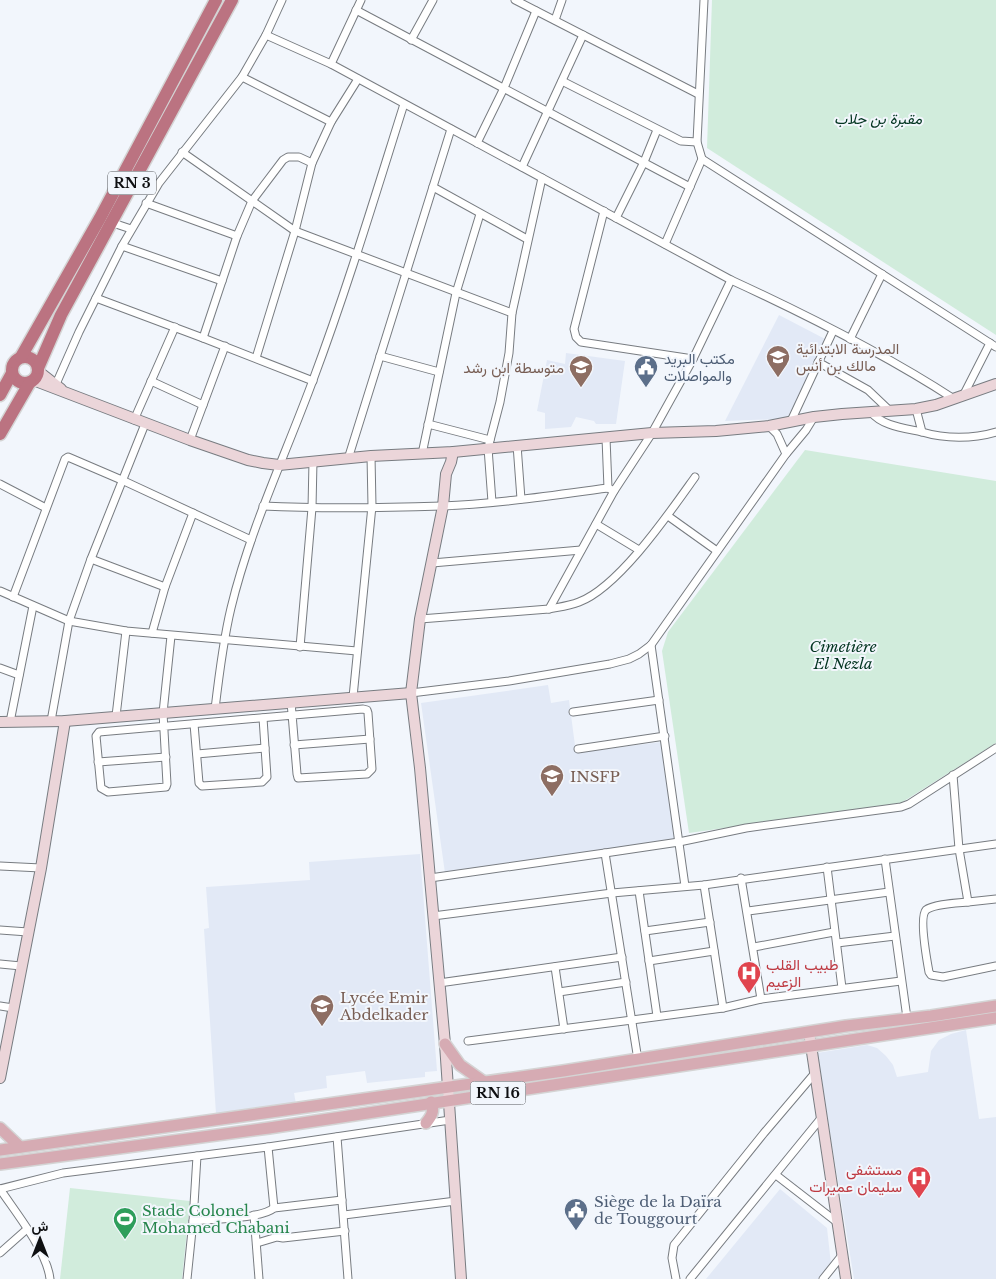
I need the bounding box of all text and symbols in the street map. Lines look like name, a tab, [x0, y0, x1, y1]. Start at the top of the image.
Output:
park label: مقبرة بن جلاب	[834, 109, 923, 128]
road number: RN 3	[108, 172, 156, 194]
place label: المدرسة الابتدائية مالك بن أنس	[796, 339, 899, 376]
school or university icon: المدرسة الابتدائية مالك بن أنس	[765, 344, 791, 378]
place label: مكتب البريد والمواصلات	[664, 349, 735, 385]
school or university icon: متوسطة ابن رشد	[568, 354, 594, 388]
public building icon: مكتب البريد والمواصلات	[633, 354, 659, 388]
place label: متوسطة ابن رشد	[463, 358, 564, 378]
park label: Cimetière El Nezla	[810, 637, 877, 673]
school or university icon: INSFP	[539, 763, 565, 797]
place label: INSFP	[570, 767, 620, 786]
place label: طبيب القلب الزعيم	[766, 955, 839, 992]
hospital icon: طبيب القلب الزعيم	[736, 960, 762, 994]
place label: Lycée Emir Abdelkader	[339, 988, 429, 1024]
school or university icon: Lycée Emir Abdelkader	[309, 993, 335, 1027]
road number: RN 16	[470, 1082, 526, 1104]
place label: مستشفى سليمان عميرات	[809, 1160, 902, 1196]
hospital icon: مستشفى سليمان عميرات	[906, 1165, 932, 1199]
place label: Siège de la Daïra de Touggourt	[594, 1192, 722, 1228]
public building icon: Siège de la Daïra de Touggourt	[563, 1197, 589, 1231]
place label: Stade Colonel Mohamed Chabani	[142, 1201, 290, 1237]
sports icon: Stade Colonel Mohamed Chabani	[112, 1206, 138, 1240]
north arrow	[15, 1214, 65, 1264]
text: ش	[32, 1217, 49, 1235]

